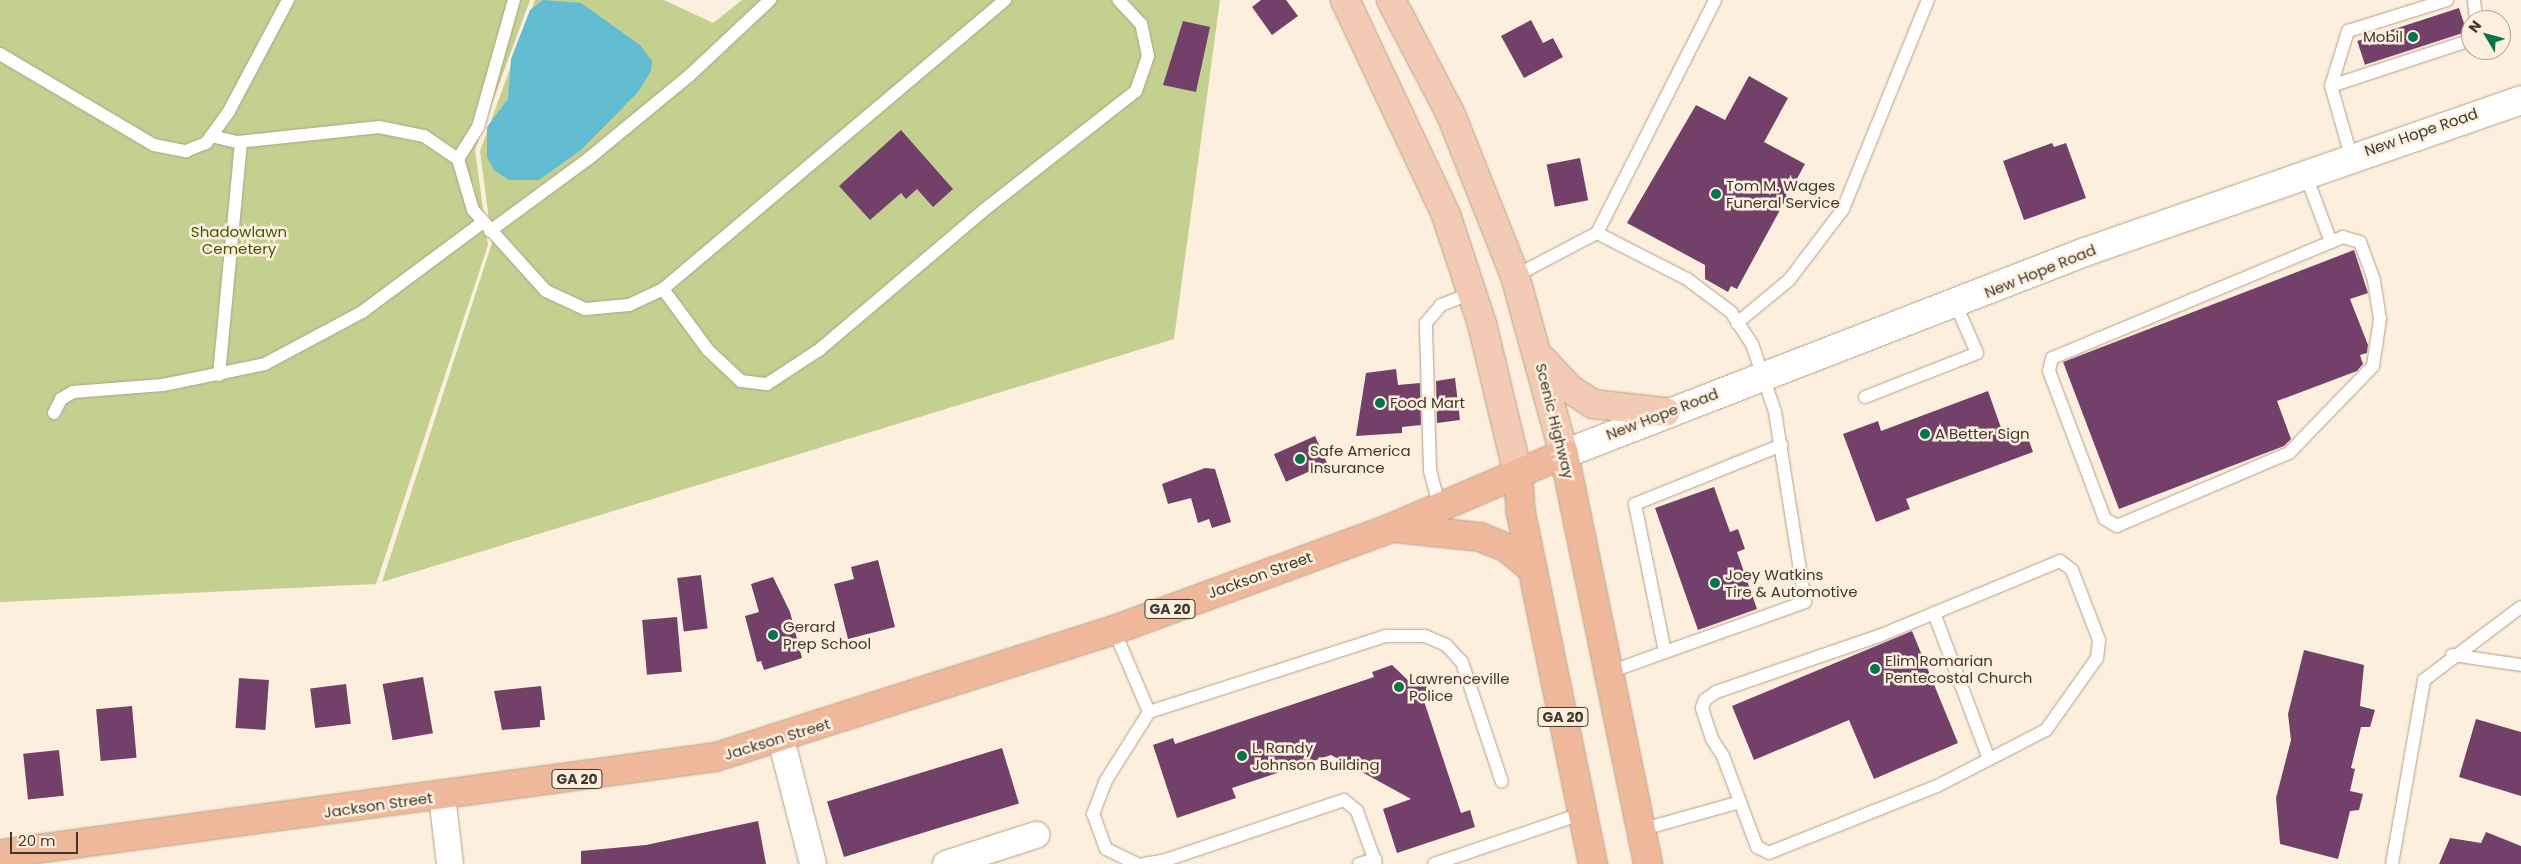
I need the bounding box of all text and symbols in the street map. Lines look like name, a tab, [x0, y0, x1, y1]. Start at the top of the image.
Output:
north arrow	[2461, 10, 2511, 60]
text: N	[2464, 16, 2486, 37]
place label: Mobil	[2363, 28, 2403, 46]
marker: Mobil	[2407, 31, 2419, 43]
street label: New Hope Road	[2362, 104, 2480, 160]
place label: Tom M. Wages Funeral Service	[1726, 176, 1840, 211]
marker: Tom M. Wages Funeral Service	[1710, 188, 1722, 200]
park label: Shadowlawn Cemetery	[191, 222, 287, 257]
street label: New Hope Road	[1982, 240, 2098, 302]
street label: Scenic Highway	[1532, 361, 1578, 481]
street label: New Hope Road	[1603, 384, 1721, 444]
place label: Food Mart	[1390, 394, 1465, 412]
marker: Food Mart	[1374, 397, 1386, 409]
place label: A Better Sign	[1935, 425, 2030, 443]
marker: A Better Sign	[1919, 428, 1931, 440]
place label: Safe America Insurance	[1310, 441, 1411, 476]
marker: Safe America Insurance	[1294, 453, 1306, 465]
street label: Jackson Street	[1205, 548, 1315, 602]
place label: Joey Watkins Tire & Automotive	[1725, 565, 1857, 600]
marker: Joey Watkins Tire & Automotive	[1709, 577, 1721, 589]
road number: GA 20	[1144, 598, 1196, 620]
place label: Gerard Prep School	[783, 617, 871, 652]
marker: Gerard Prep School	[767, 629, 779, 641]
place label: Elim Romarian Pentecostal Church	[1885, 651, 2032, 686]
marker: Elim Romarian Pentecostal Church	[1869, 663, 1881, 675]
place label: Lawrenceville Police	[1409, 669, 1510, 704]
marker: Lawrenceville Police	[1393, 681, 1405, 693]
road number: GA 20	[1537, 706, 1589, 729]
street label: Jackson Street	[722, 714, 832, 764]
place label: L. Randy Johnson Building	[1252, 738, 1380, 773]
marker: L. Randy Johnson Building	[1236, 750, 1248, 762]
road number: GA 20	[551, 768, 603, 791]
street label: Jackson Street	[322, 788, 434, 822]
scale bar	[12, 822, 80, 854]
text: 20 m	[18, 830, 56, 851]

